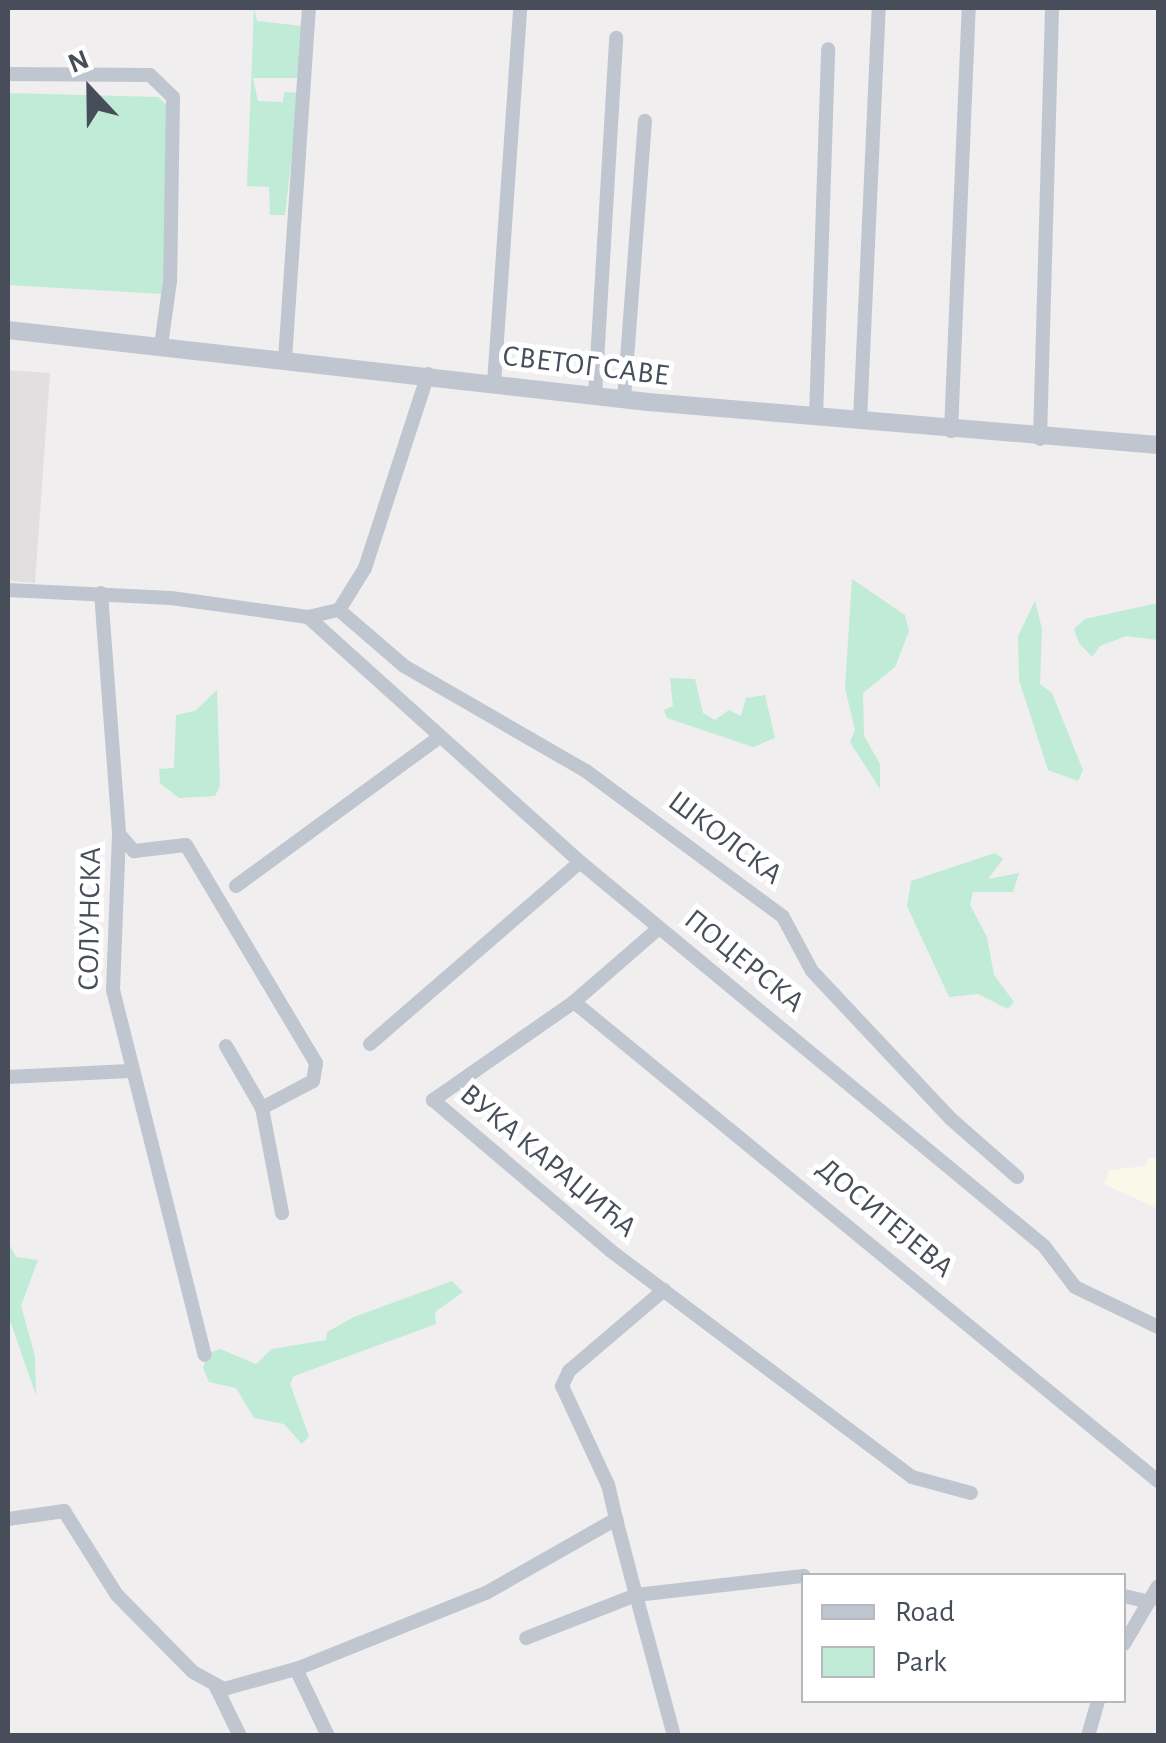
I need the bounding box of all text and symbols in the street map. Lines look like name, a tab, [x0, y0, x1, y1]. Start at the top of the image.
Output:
north arrow	[40, 40, 140, 140]
text: N	[64, 46, 93, 79]
street label: СВЕТОГ САВЕ	[500, 338, 672, 394]
street label: ШКОЛСКА	[661, 783, 789, 893]
street label: СОЛУНСКА	[71, 847, 109, 991]
street label: ПОЦЕРСКА	[677, 902, 811, 1020]
street label: ВУКА КАРАЏИЋА	[452, 1077, 644, 1245]
street label: ДОСИТЕЈЕВА	[809, 1150, 961, 1286]
legend	[801, 1573, 1126, 1703]
text: Road	[895, 1597, 955, 1627]
text: Park	[895, 1647, 947, 1677]

